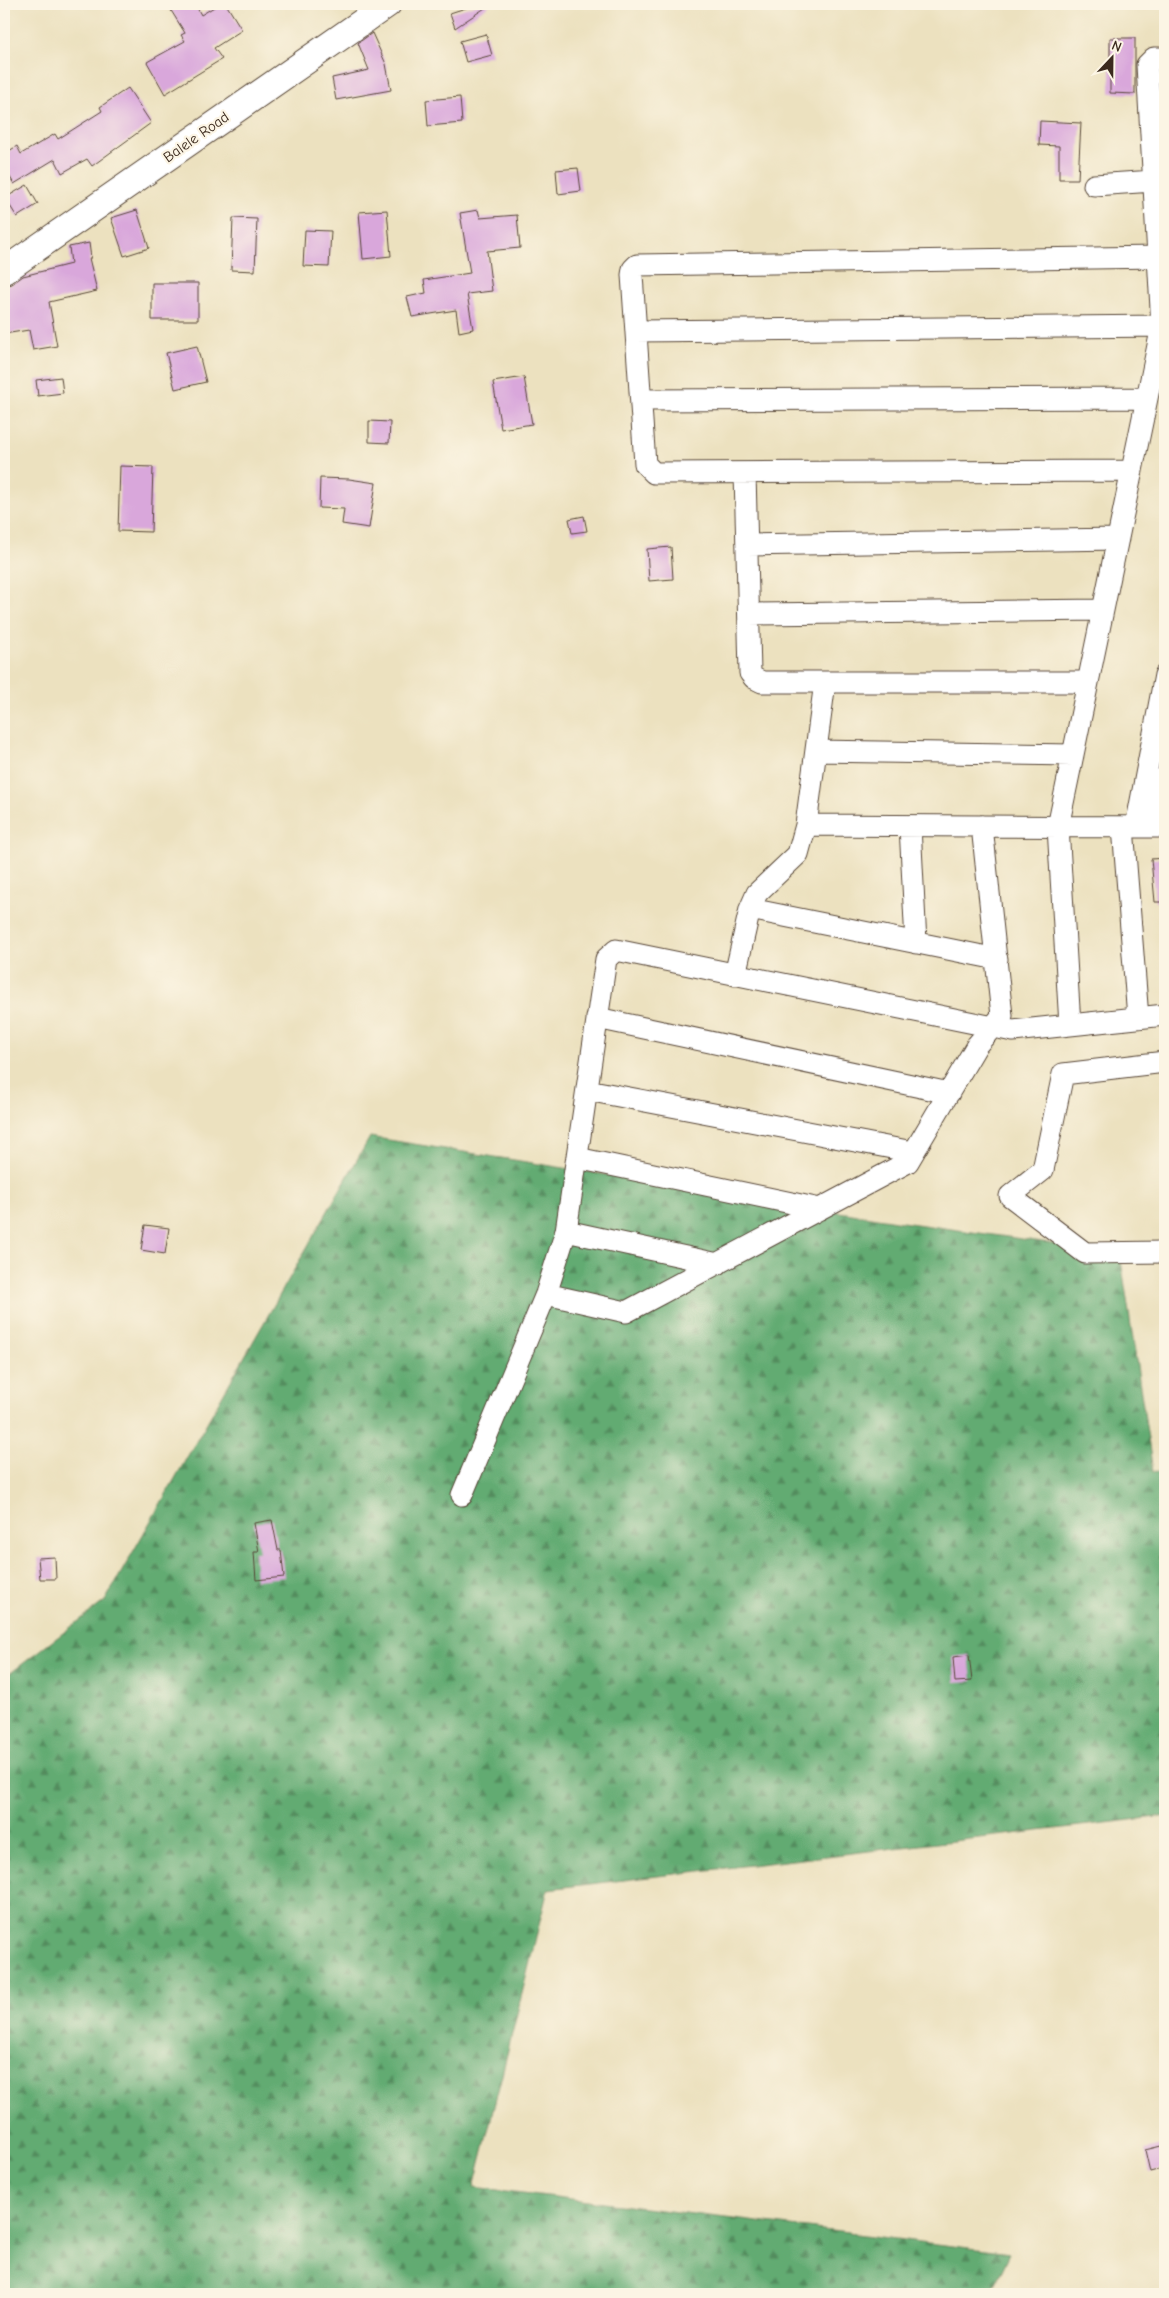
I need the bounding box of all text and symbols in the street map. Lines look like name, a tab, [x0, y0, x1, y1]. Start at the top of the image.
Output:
north arrow	[1086, 32, 1136, 82]
text: N	[1109, 37, 1124, 56]
street label: Balele Road	[160, 108, 232, 166]

